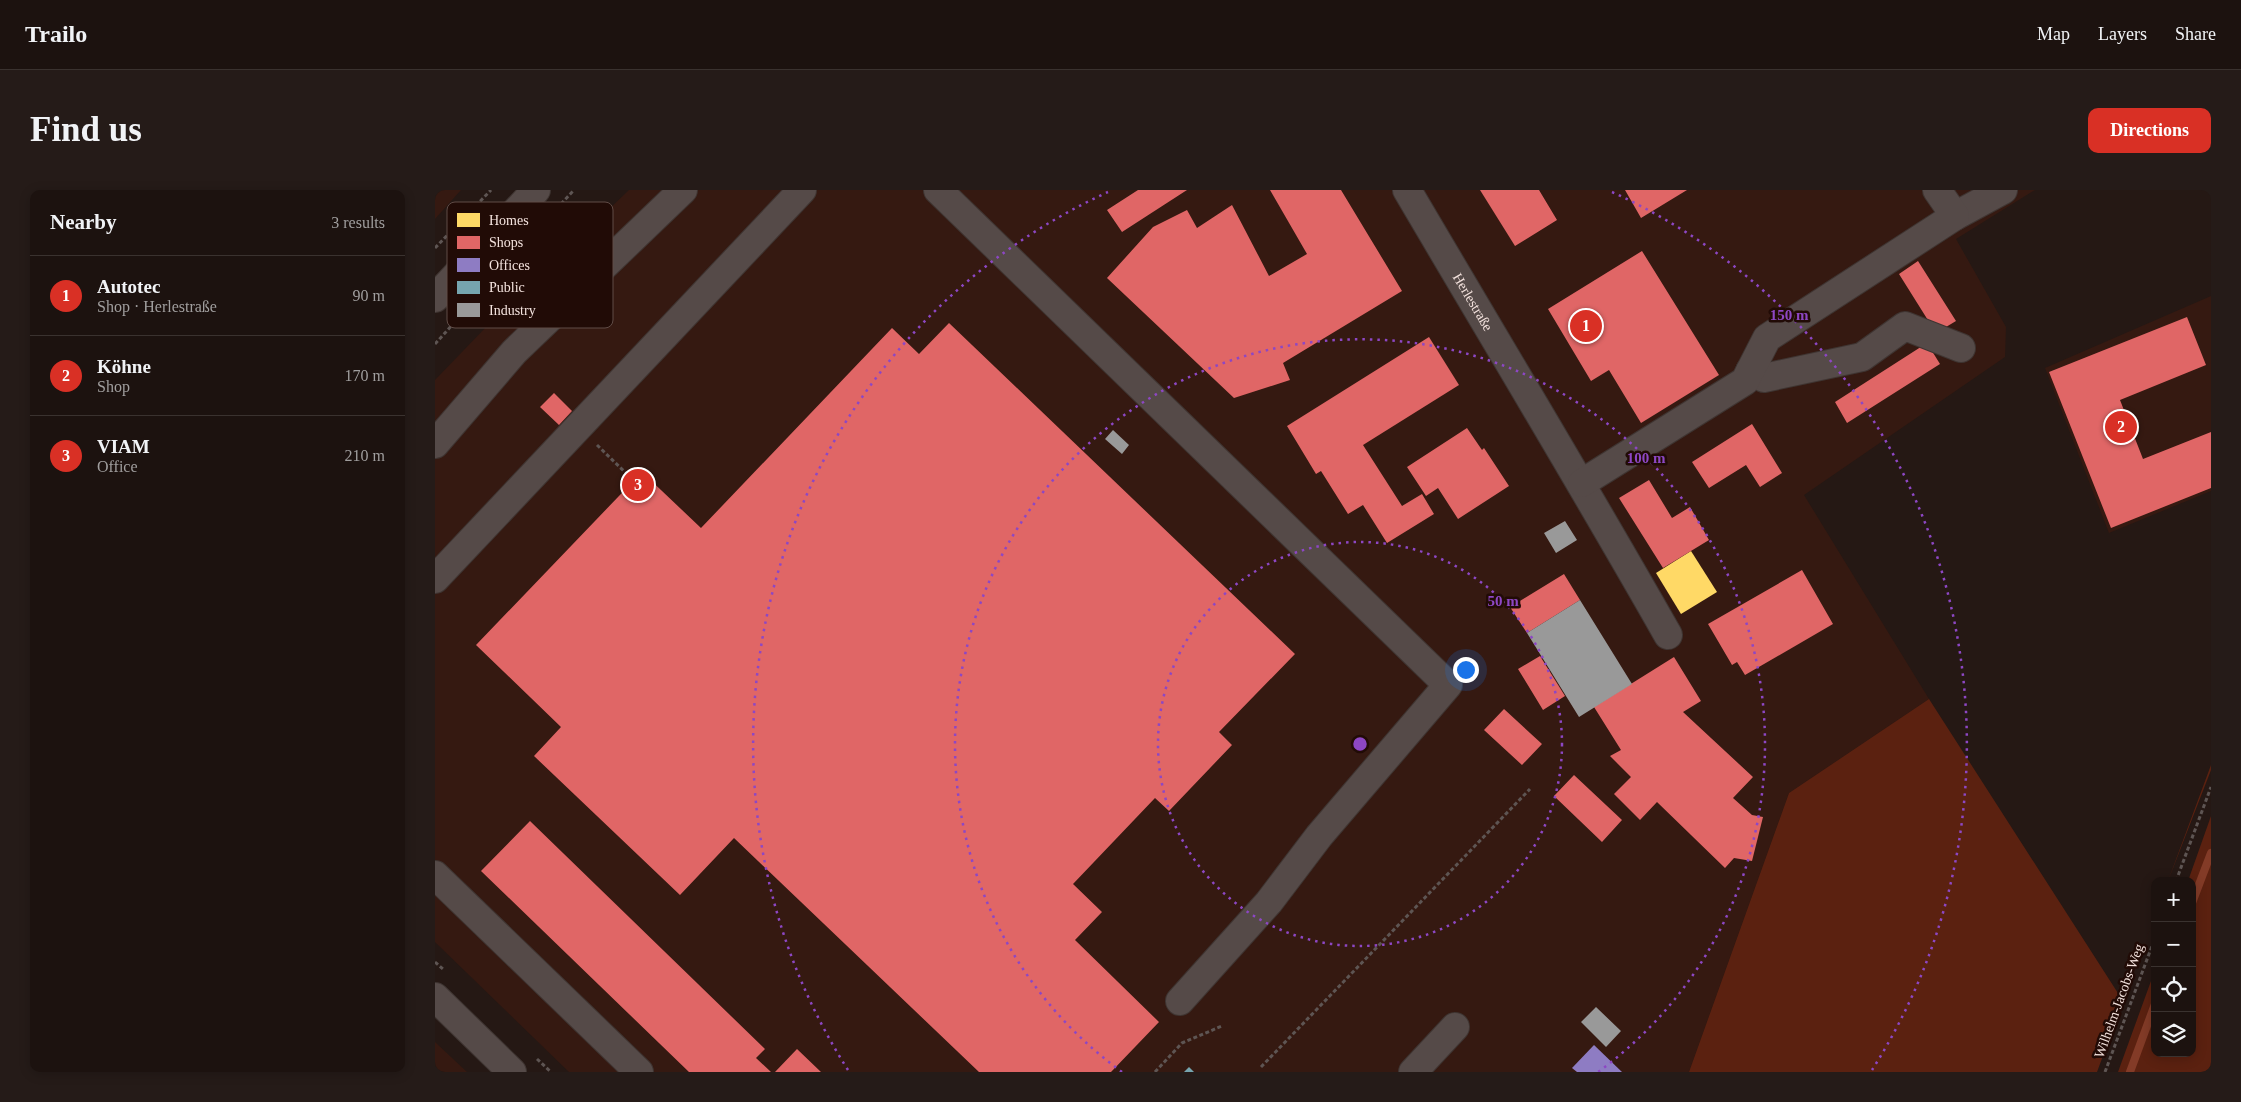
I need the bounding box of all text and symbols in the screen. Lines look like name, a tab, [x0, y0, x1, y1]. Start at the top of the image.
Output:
text: Trailo	[25, 21, 87, 47]
text: Map	[2037, 24, 2070, 44]
text: Layers	[2098, 24, 2147, 44]
text: Share	[2175, 24, 2216, 44]
button: Directions	[2088, 108, 2211, 153]
text: Find us	[30, 110, 142, 149]
legend	[447, 202, 613, 328]
text: Nearby	[50, 210, 117, 234]
text: Homes	[489, 213, 529, 228]
text: 3 results	[331, 214, 385, 231]
text: Shops	[489, 235, 523, 250]
text: Offices	[489, 258, 530, 273]
street label: Herlestraße	[1450, 270, 1496, 333]
text: Autotec	[97, 276, 160, 297]
text: Public	[489, 280, 525, 295]
text: 1	[62, 287, 70, 304]
text: 90 m	[353, 287, 385, 304]
text: Shop · Herlestraße	[97, 298, 217, 315]
text: Industry	[489, 303, 536, 318]
pin: 1	[1570, 307, 1602, 345]
text: 150 m	[1770, 307, 1809, 323]
text: Köhne	[97, 356, 151, 377]
text: 2	[62, 367, 70, 384]
text: 170 m	[345, 367, 385, 384]
text: Shop	[97, 378, 130, 395]
pin: 2	[2105, 408, 2137, 446]
text: VIAM	[97, 436, 150, 457]
text: 3	[62, 447, 70, 464]
text: 210 m	[345, 447, 385, 464]
text: 100 m	[1627, 450, 1666, 466]
text: Office	[97, 458, 138, 475]
pin: 3	[622, 466, 654, 504]
text: 50 m	[1487, 593, 1519, 609]
your location	[1453, 657, 1479, 683]
centre of rings	[1351, 735, 1369, 753]
map controls	[2151, 877, 2196, 1057]
button: +	[2151, 877, 2196, 922]
button: −	[2151, 922, 2196, 967]
street label: Wilhelm-Jacobs-Weg	[2091, 942, 2147, 1060]
button: locate	[2151, 967, 2196, 1012]
button: layers	[2151, 1012, 2196, 1057]

